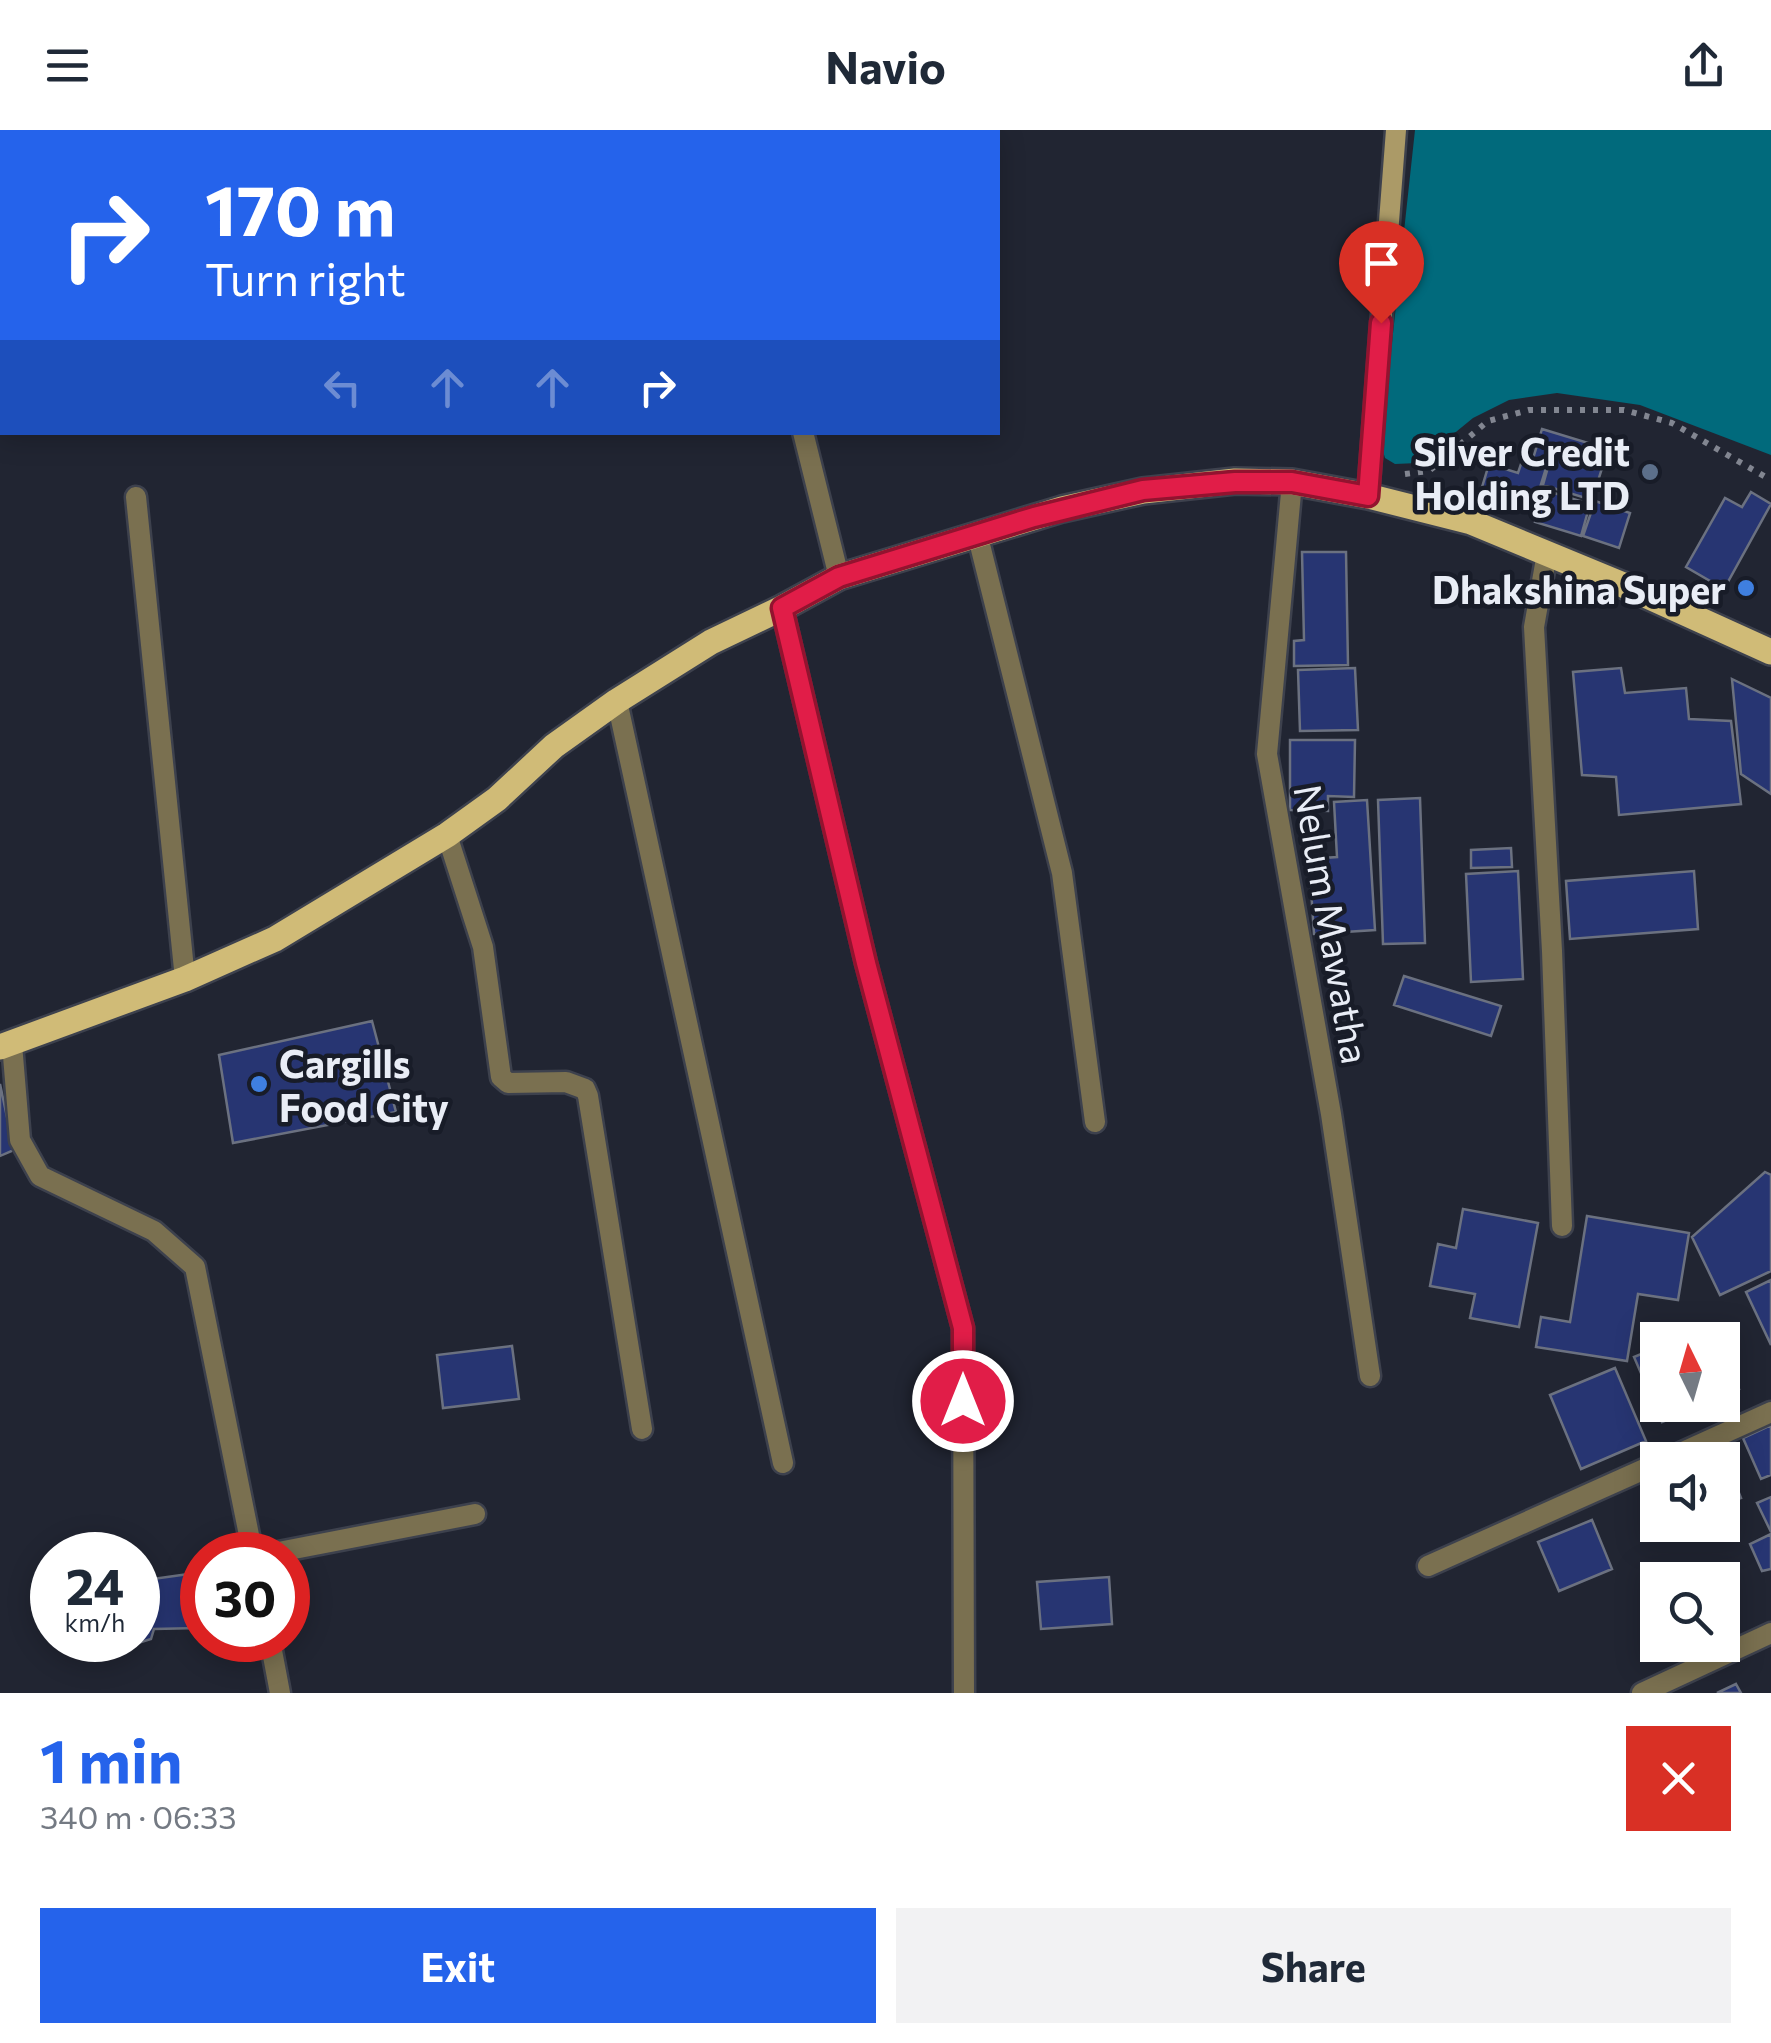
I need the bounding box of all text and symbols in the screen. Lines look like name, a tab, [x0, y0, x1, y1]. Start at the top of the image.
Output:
icon: menu	[40, 38, 95, 93]
text: Navio	[825, 38, 946, 93]
icon: share	[1676, 38, 1731, 93]
text: 170 m	[205, 165, 396, 250]
icon: right	[40, 170, 170, 300]
pin	[1339, 221, 1424, 324]
icon: arrive	[1354, 236, 1409, 291]
text: Turn right	[205, 250, 406, 305]
icon: left	[315, 360, 370, 415]
icon: ahead	[420, 360, 475, 415]
icon: ahead	[525, 360, 580, 415]
icon: right	[630, 360, 685, 415]
place label: Silver Credit Holding LTD	[1413, 427, 1630, 518]
marker: Silver Credit Holding LTD	[1639, 461, 1661, 483]
place label: Dhakshina Super	[1432, 565, 1726, 612]
marker: Dhakshina Super	[1735, 577, 1757, 599]
street label: Nelum Mawatha	[1285, 781, 1381, 1067]
place label: Cargills Food City	[279, 1039, 449, 1130]
marker: Cargills Food City	[248, 1073, 270, 1095]
north arrow	[1640, 1322, 1740, 1422]
map controls	[1640, 1322, 1740, 1662]
position arrow	[911, 1349, 1015, 1453]
button: sound	[1640, 1442, 1740, 1542]
speed limit sign: 30	[180, 1532, 310, 1662]
text: 24	[66, 1554, 124, 1615]
button: search	[1640, 1562, 1740, 1662]
text: km/h	[65, 1607, 125, 1637]
text: 1 min	[40, 1722, 182, 1795]
button: close	[1626, 1726, 1731, 1831]
text: 340 m · 06:33	[40, 1796, 236, 1836]
button: Exit	[40, 1908, 876, 2023]
button: Share	[896, 1908, 1731, 2023]

